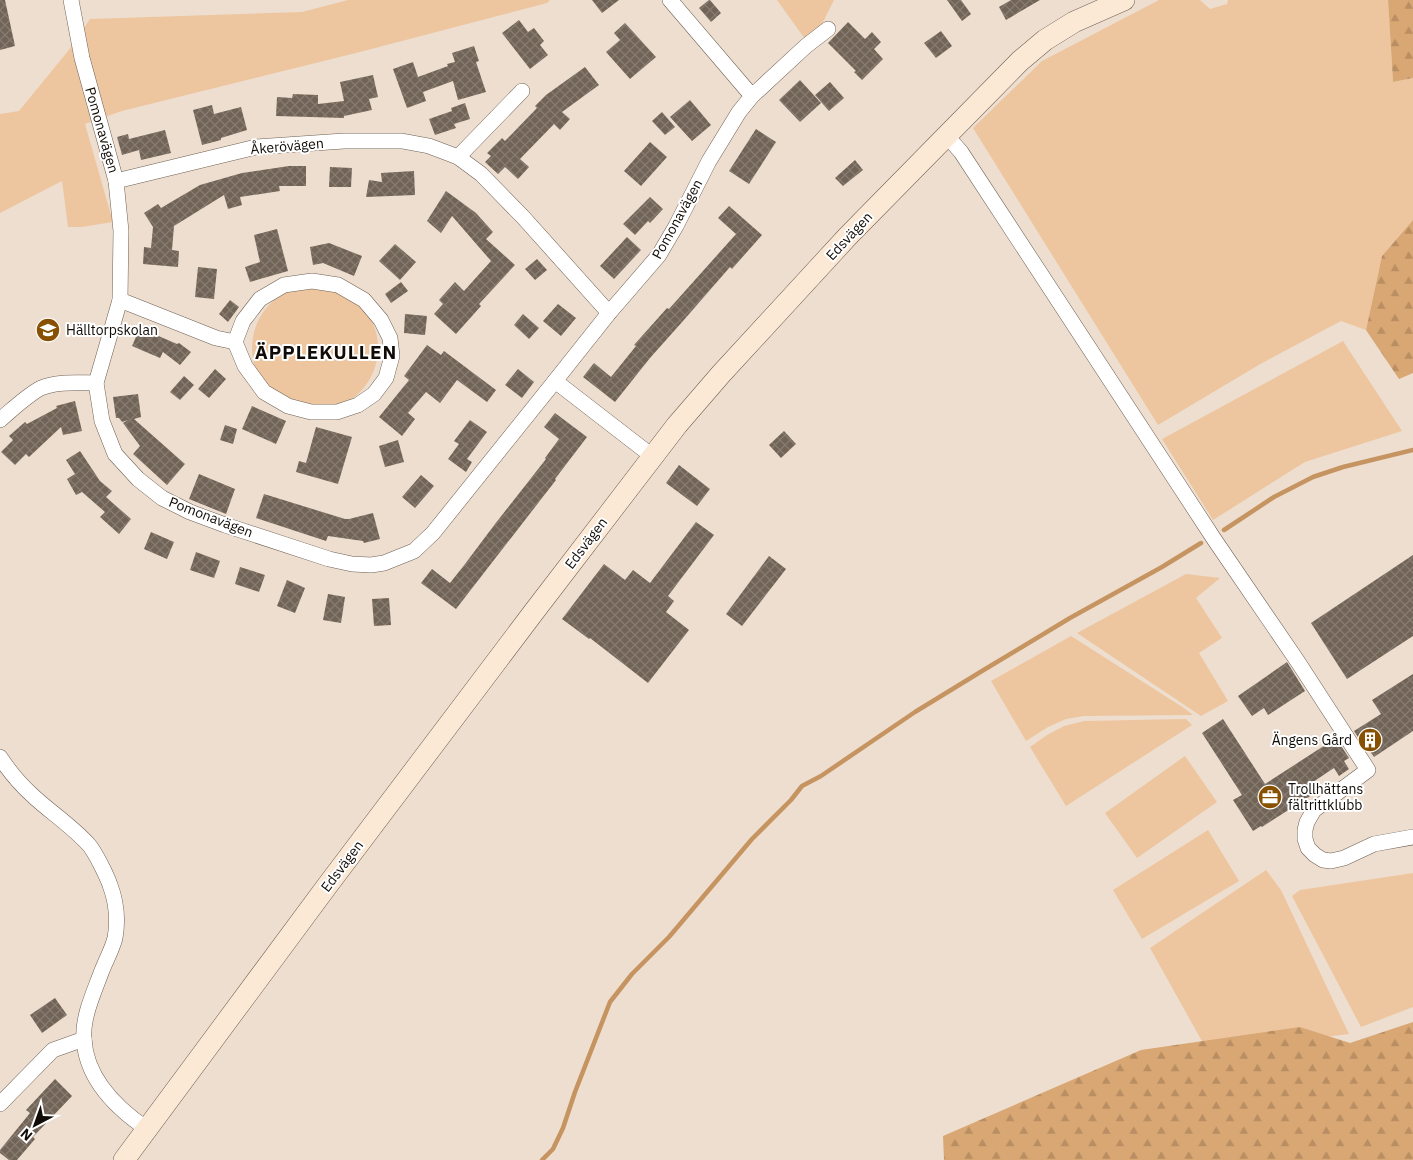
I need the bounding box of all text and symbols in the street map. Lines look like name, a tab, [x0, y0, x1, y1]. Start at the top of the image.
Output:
street label: Pomonavägen	[81, 85, 123, 175]
street label: Åkerövägen	[249, 133, 325, 158]
street label: Pomonavägen	[648, 176, 706, 262]
street label: Edsvägen	[822, 208, 876, 264]
school or university icon: Hälltorpskolan	[35, 317, 61, 343]
place label: Hälltorpskolan	[66, 321, 158, 339]
district label: ÄPPLEKULLEN	[255, 340, 397, 364]
street label: Pomonavägen	[166, 493, 256, 541]
street label: Edsvägen	[561, 514, 611, 572]
building icon: Ängens Gård	[1357, 727, 1383, 753]
place label: Ängens Gård	[1272, 731, 1352, 749]
place label: Trollhättans fältrittklubb	[1288, 780, 1363, 814]
office icon: Trollhättans fältrittklubb	[1257, 784, 1283, 810]
street label: Edsvägen	[317, 837, 367, 895]
north arrow	[10, 1100, 60, 1150]
text: N	[17, 1125, 36, 1145]

